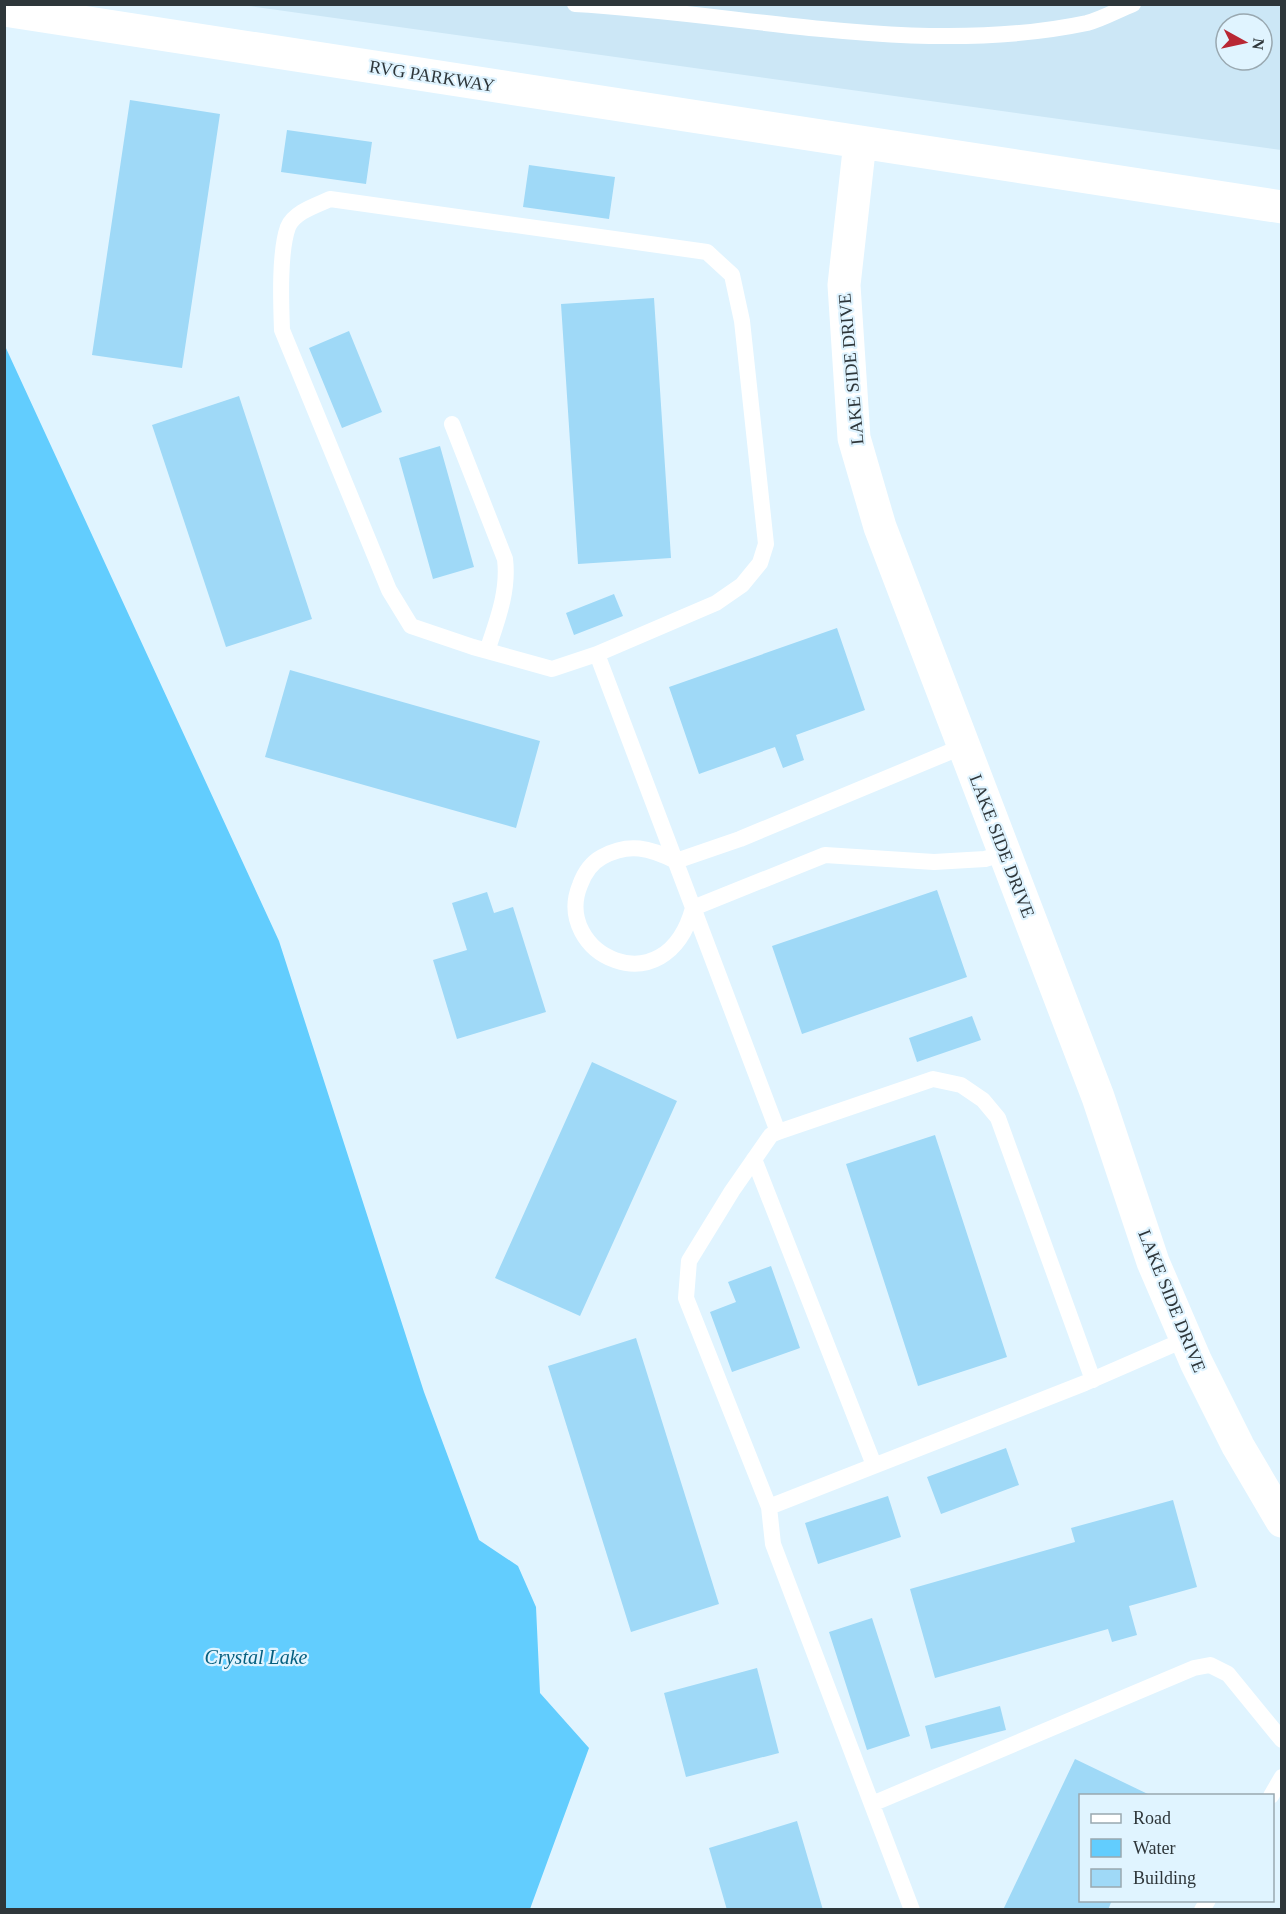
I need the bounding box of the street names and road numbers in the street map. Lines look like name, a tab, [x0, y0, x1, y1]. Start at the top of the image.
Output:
street label: RVG PARKWAY	[368, 56, 496, 96]
street label: LAKE SIDE DRIVE	[834, 292, 868, 446]
street label: LAKE SIDE DRIVE	[965, 771, 1039, 921]
street label: LAKE SIDE DRIVE	[1134, 1227, 1210, 1375]

